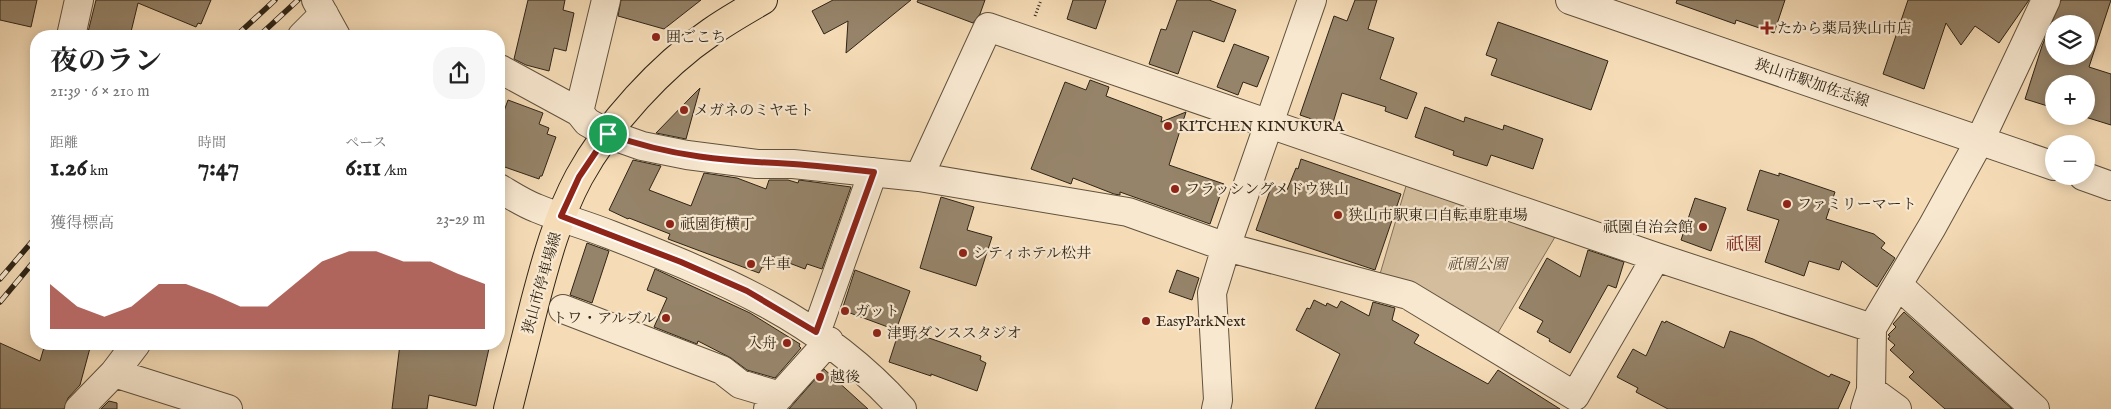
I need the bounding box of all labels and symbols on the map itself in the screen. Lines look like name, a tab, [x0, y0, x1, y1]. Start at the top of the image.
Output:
place label: たから薬局狭山市店	[1777, 19, 1912, 38]
marker: たから薬局狭山市店	[1761, 22, 1773, 34]
place label: 囲ごこち	[666, 28, 726, 47]
marker: 囲ごこち	[650, 31, 662, 43]
street label: 狭山市駅加佐志線	[1752, 54, 1872, 112]
place label: メガネのミヤモト	[694, 101, 814, 120]
marker: メガネのミヤモト	[678, 104, 690, 116]
pin	[587, 113, 629, 155]
place label: KITCHEN KINUKURA	[1178, 117, 1345, 136]
marker: KITCHEN KINUKURA	[1162, 120, 1174, 132]
place label: フラッシングメドウ狭山	[1185, 180, 1349, 199]
marker: フラッシングメドウ狭山	[1169, 183, 1181, 195]
place label: ファミリーマート	[1797, 195, 1917, 214]
marker: ファミリーマート	[1781, 198, 1793, 210]
place label: 狭山市駅東口自転車駐車場	[1348, 206, 1528, 225]
marker: 狭山市駅東口自転車駐車場	[1332, 209, 1344, 221]
place label: 祇園街横丁	[680, 215, 755, 234]
marker: 祇園街横丁	[664, 218, 676, 230]
place label: 祇園自治会館	[1603, 218, 1693, 237]
marker: 祇園自治会館	[1697, 221, 1709, 233]
street label: 狭山市停車場線	[518, 230, 566, 336]
district label: 祇園	[1726, 234, 1762, 257]
place label: シティホテル松井	[973, 244, 1091, 263]
marker: シティホテル松井	[957, 247, 969, 259]
place label: 牛車	[761, 255, 791, 274]
park label: 祇園公園	[1447, 255, 1510, 274]
marker: 牛車	[745, 258, 757, 270]
place label: ガット	[855, 302, 900, 321]
marker: ガット	[839, 305, 851, 317]
place label: トワ・アルブル	[552, 309, 656, 328]
marker: トワ・アルブル	[660, 312, 672, 324]
place label: EasyParkNext	[1156, 312, 1246, 331]
marker: EasyParkNext	[1140, 315, 1152, 327]
place label: 津野ダンススタジオ	[887, 324, 1022, 343]
marker: 津野ダンススタジオ	[871, 327, 883, 339]
place label: 入舟	[747, 334, 777, 353]
marker: 入舟	[781, 337, 793, 349]
place label: 越後	[830, 368, 860, 387]
marker: 越後	[814, 371, 826, 383]

